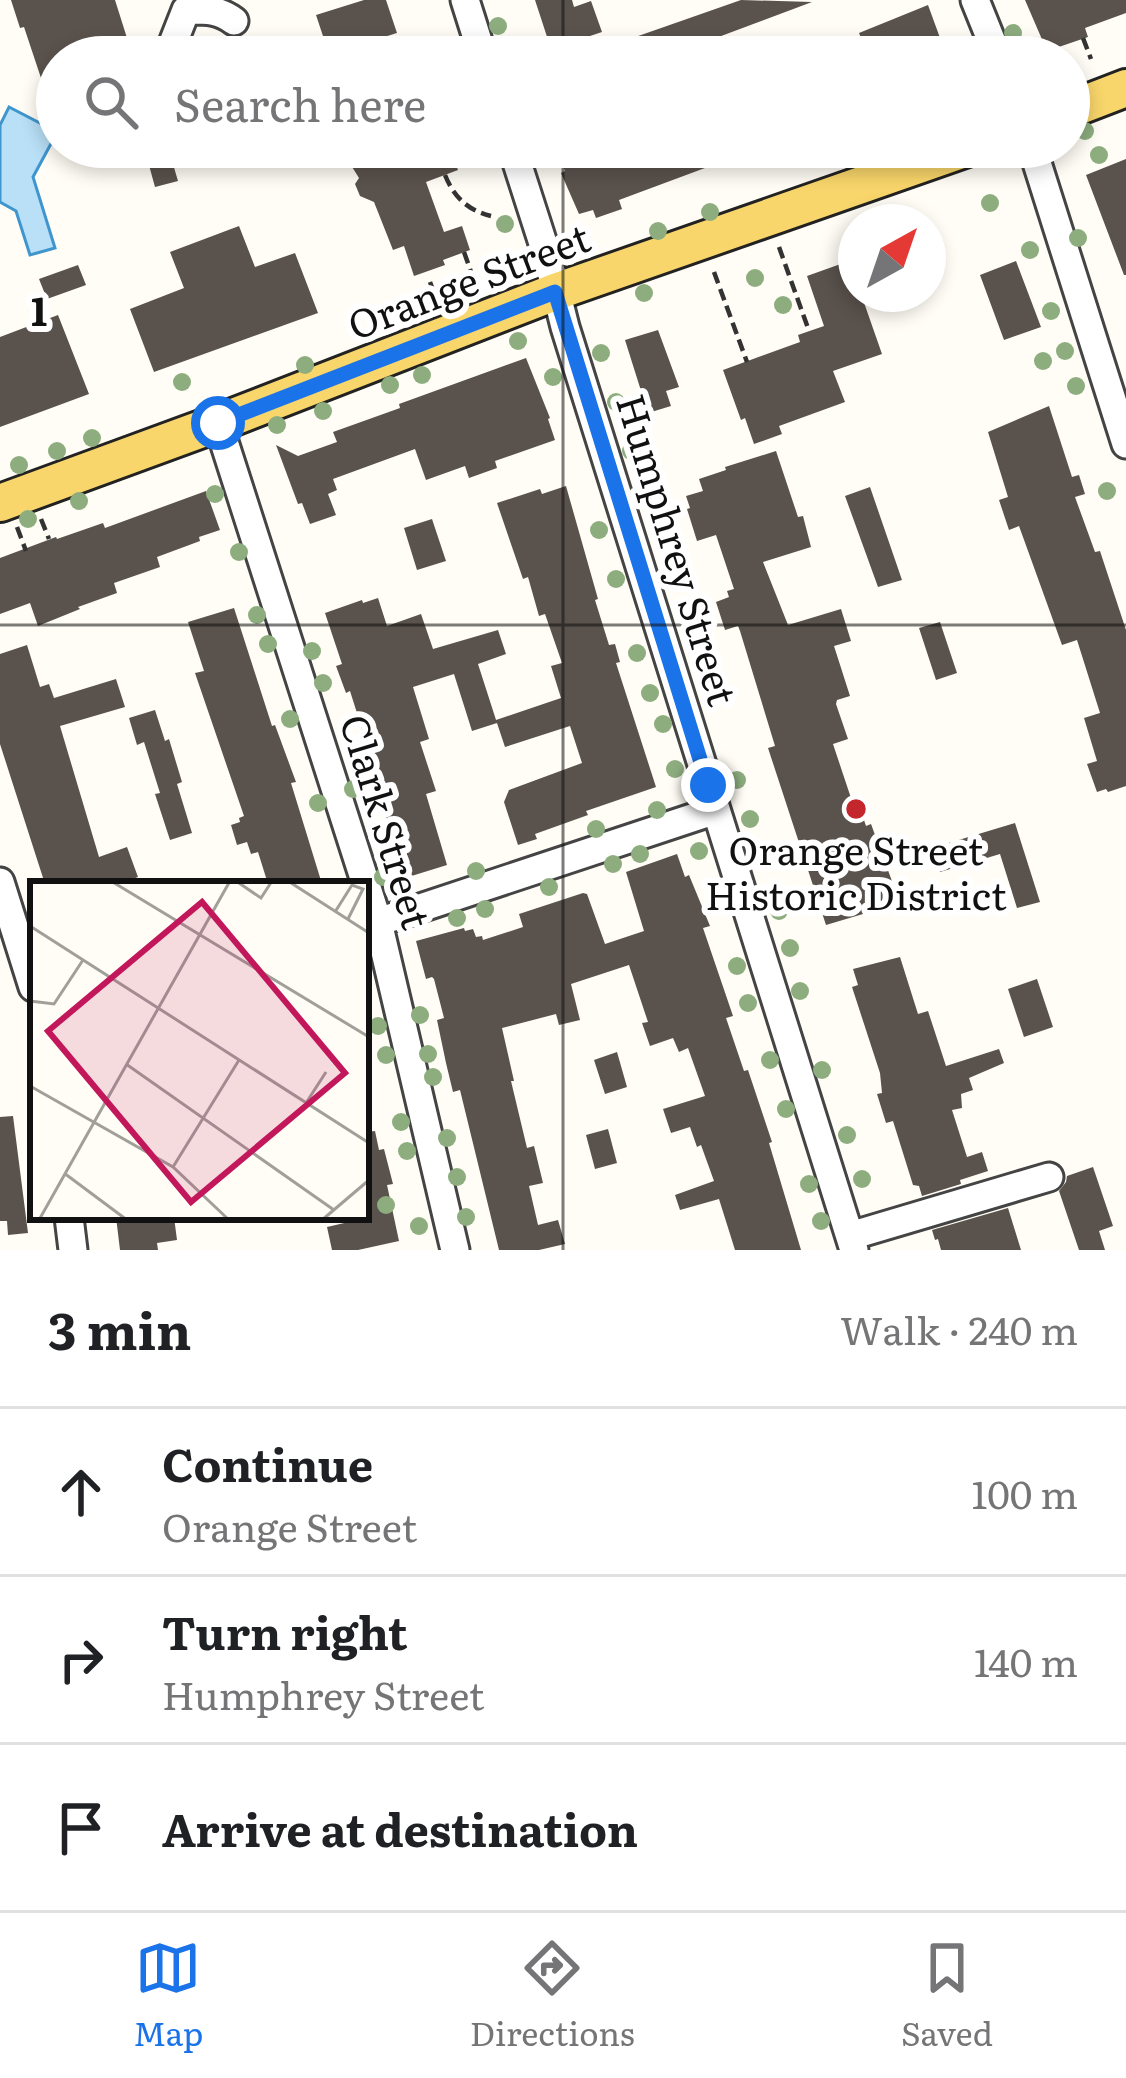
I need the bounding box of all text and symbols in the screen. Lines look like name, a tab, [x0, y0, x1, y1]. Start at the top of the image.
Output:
search box	[36, 36, 1090, 168]
icon: search	[78, 69, 144, 135]
text: Search here	[174, 69, 426, 136]
north arrow	[838, 204, 946, 312]
street label: Orange Street	[338, 206, 598, 352]
text: 1	[31, 280, 47, 338]
street label: Humphrey Street	[604, 386, 754, 712]
route start	[191, 396, 245, 450]
street label: Clark Street	[328, 707, 448, 936]
route end	[681, 758, 735, 812]
marker: Orange Street Historic District	[843, 796, 869, 822]
place label: Orange Street Historic District	[705, 819, 1007, 922]
inset map	[30, 881, 369, 1220]
text: 3 min	[48, 1290, 192, 1366]
text: Walk · 240 m	[840, 1299, 1078, 1357]
text: Continue	[162, 1429, 373, 1496]
icon: ahead	[48, 1459, 114, 1525]
text: 100 m	[971, 1463, 1078, 1521]
text: Orange Street	[162, 1496, 417, 1554]
text: Turn right	[162, 1597, 408, 1664]
icon: right	[48, 1627, 114, 1693]
text: 140 m	[974, 1631, 1078, 1689]
text: Humphrey Street	[162, 1664, 485, 1722]
text: Arrive at destination	[162, 1794, 638, 1861]
icon: arrive	[48, 1795, 114, 1861]
tab: Map	[133, 1935, 203, 2056]
tab: Directions	[470, 1935, 635, 2056]
tab: Saved	[901, 1935, 993, 2056]

